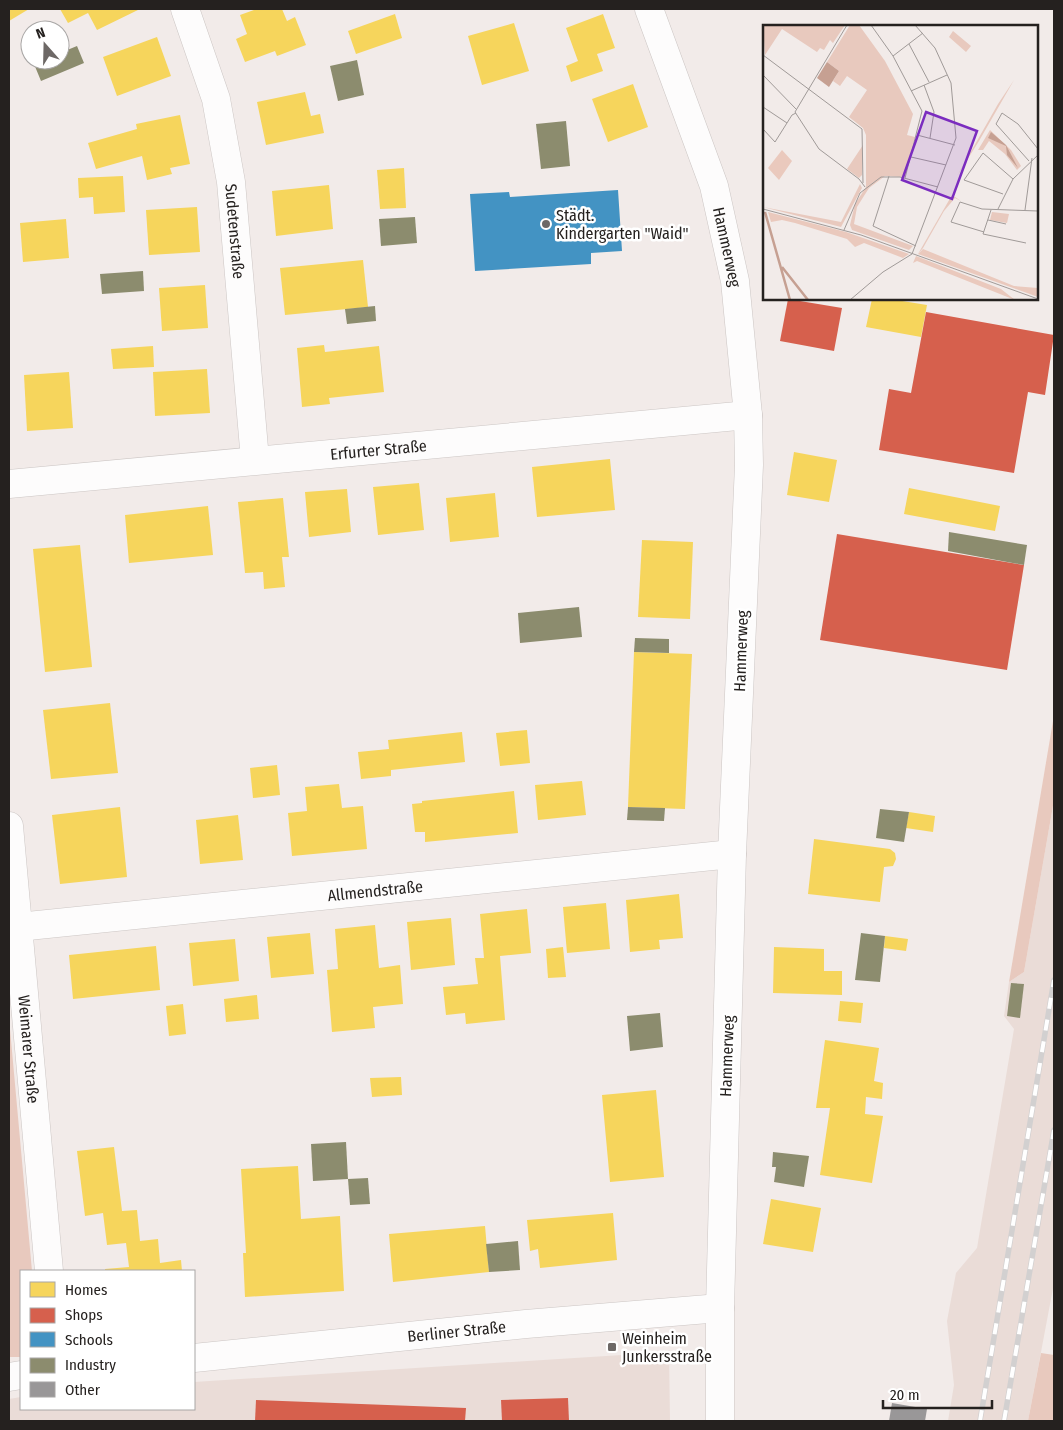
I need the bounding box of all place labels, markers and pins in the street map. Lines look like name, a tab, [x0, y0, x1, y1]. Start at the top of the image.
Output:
place label: Städt. Kindergarten "Waid"	[556, 206, 689, 243]
marker: Städt. Kindergarten "Waid"	[540, 218, 552, 230]
place label: Weinheim Junkersstraße	[622, 1329, 712, 1366]
marker: Weinheim Junkersstraße	[606, 1341, 618, 1353]

